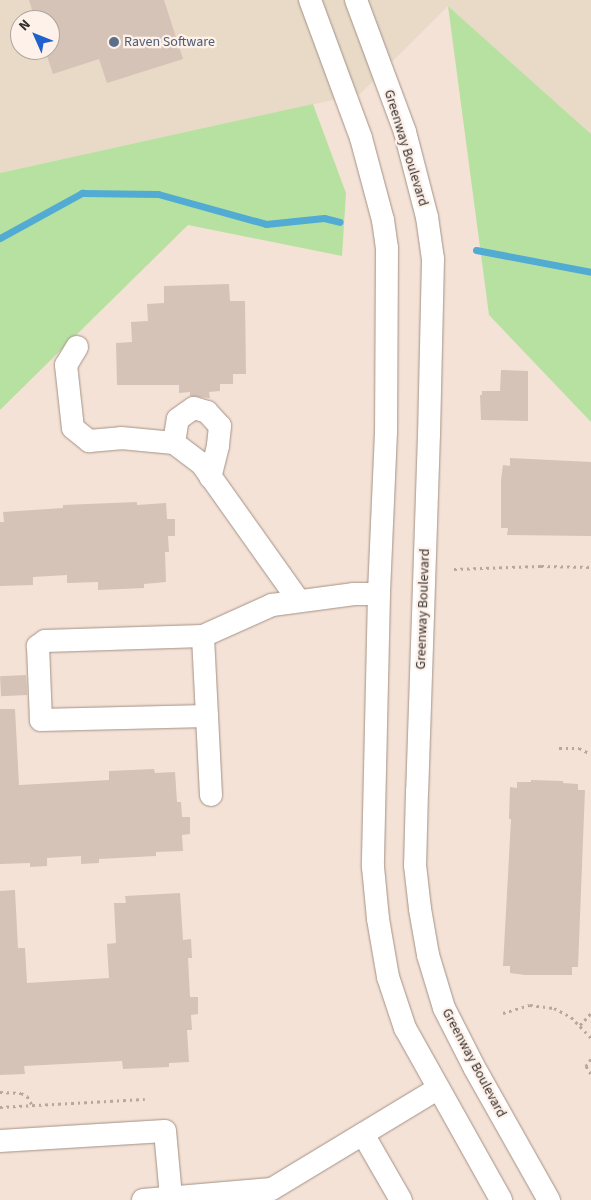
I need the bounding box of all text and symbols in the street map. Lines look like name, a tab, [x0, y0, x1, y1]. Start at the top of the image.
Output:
north arrow	[10, 10, 60, 60]
text: N	[15, 15, 35, 36]
place label: Raven Software	[124, 34, 215, 50]
marker: Raven Software	[108, 36, 120, 48]
street label: Greenway Boulevard	[380, 88, 432, 208]
street label: Greenway Boulevard	[412, 548, 434, 670]
street label: Greenway Boulevard	[438, 1006, 510, 1120]

